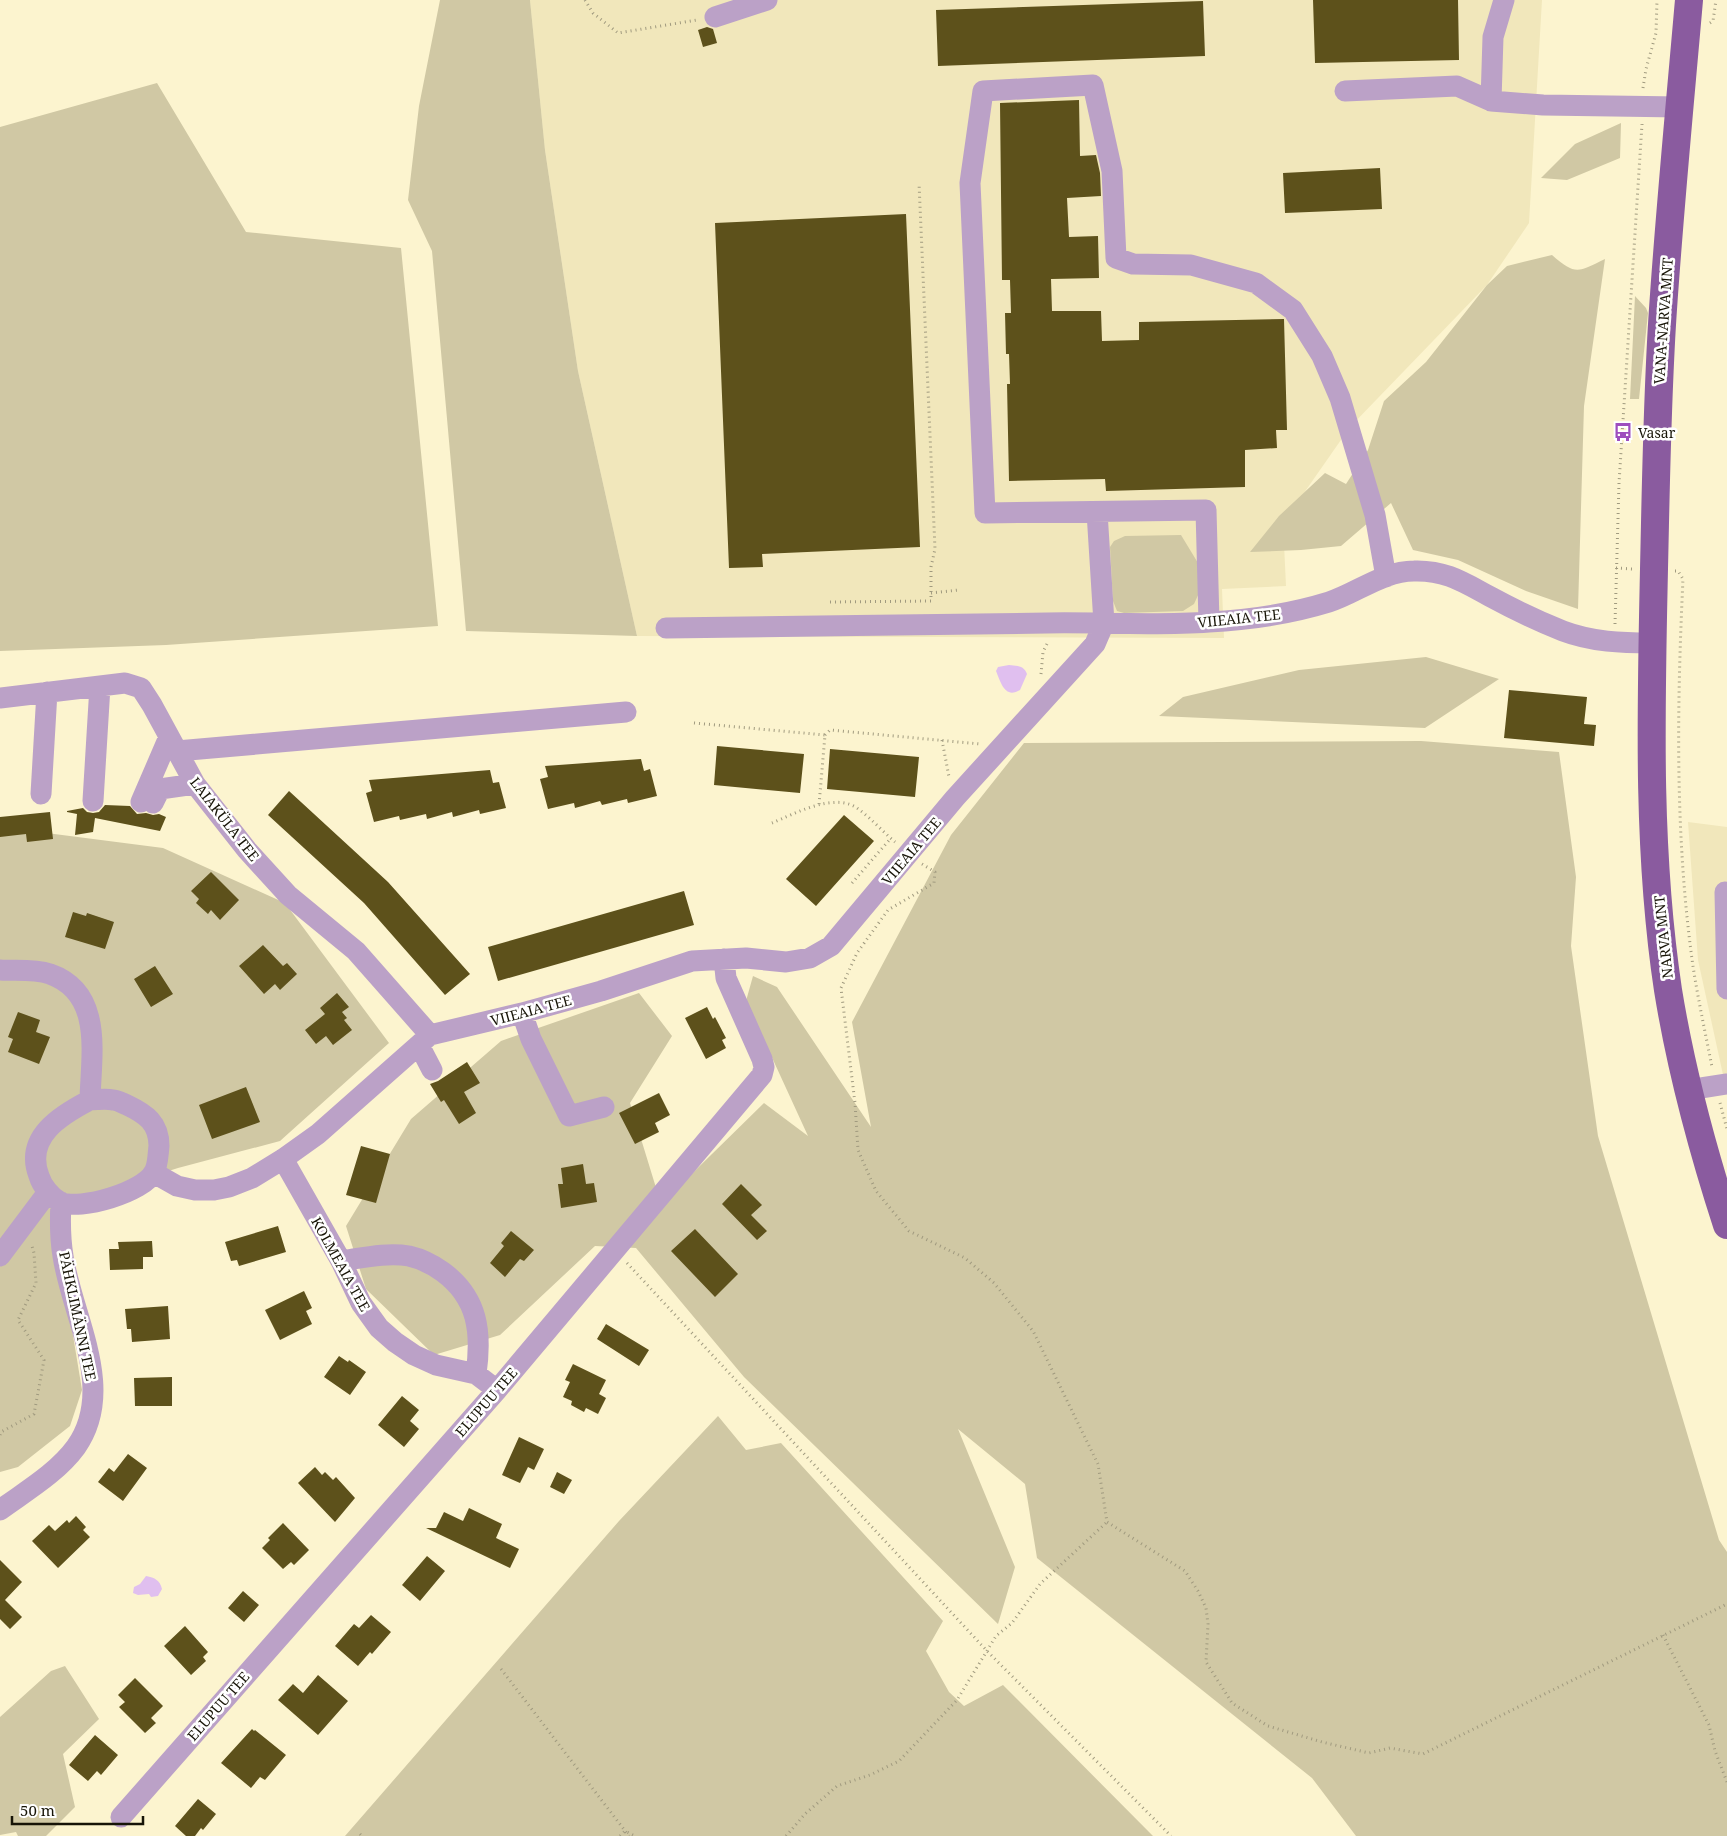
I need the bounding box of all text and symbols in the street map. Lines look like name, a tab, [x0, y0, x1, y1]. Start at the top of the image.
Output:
street label: VANA-NARVA MNT	[1649, 257, 1677, 385]
bus stop icon: Vasar	[1612, 421, 1634, 443]
place label: Vasar	[1638, 423, 1676, 442]
street label: VIIEAIA TEE	[1197, 604, 1282, 632]
street label: LAIAKÜLA TEE	[186, 773, 264, 865]
street label: VIIEAIA TEE	[877, 813, 945, 889]
street label: NARVA MNT	[1649, 894, 1677, 980]
street label: VIIEAIA TEE	[488, 990, 574, 1030]
street label: KOLMEAIA TEE	[307, 1213, 375, 1315]
street label: PÄHKLIMÄNNI TEE	[55, 1250, 101, 1383]
street label: ELUPUU TEE	[451, 1363, 521, 1441]
street label: ELUPUU TEE	[183, 1667, 253, 1745]
scale bar	[12, 1794, 144, 1826]
text: 50 m	[20, 1800, 55, 1820]

